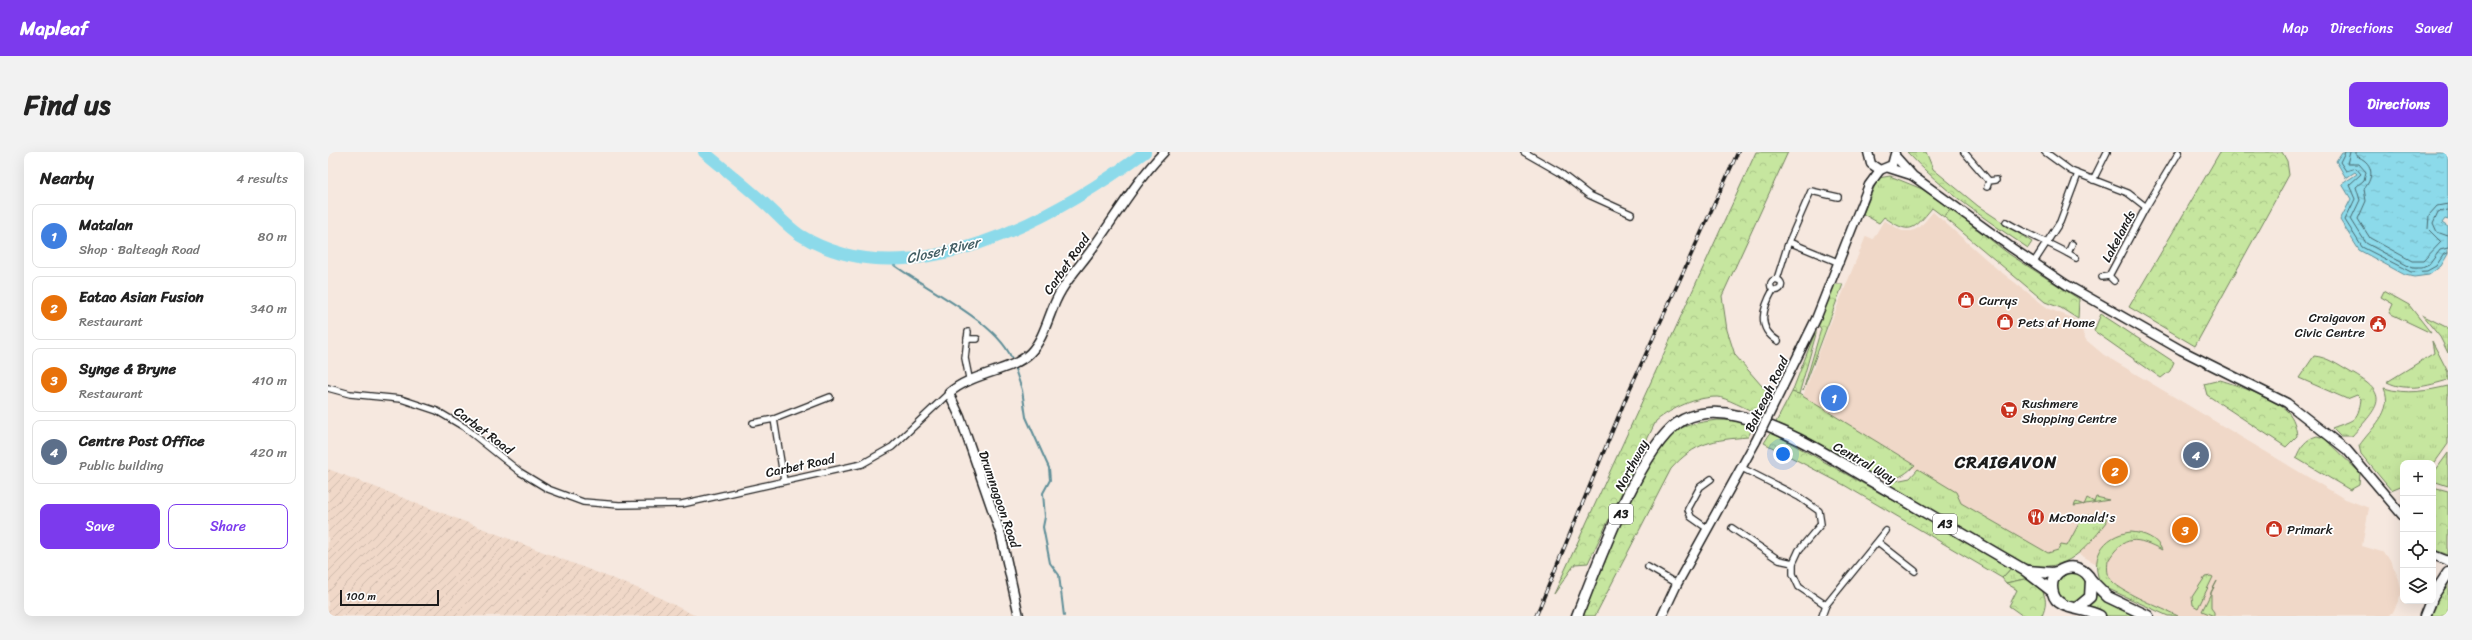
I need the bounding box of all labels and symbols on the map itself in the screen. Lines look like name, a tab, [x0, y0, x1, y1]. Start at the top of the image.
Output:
street label: Lakelands	[2095, 206, 2142, 266]
street label: Carbet Road	[1037, 228, 1097, 300]
water label: Closet River	[904, 229, 985, 271]
place label: Currys	[1979, 289, 2018, 312]
shop icon: Currys	[1956, 290, 1976, 310]
place label: Craigavon Civic Centre	[2295, 306, 2365, 344]
place label: Pets at Home	[2018, 311, 2095, 334]
shop icon: Pets at Home	[1995, 312, 2015, 332]
public building icon: Craigavon Civic Centre	[2368, 314, 2388, 334]
street label: Balteagh Road	[1738, 351, 1795, 436]
pin: 1	[1821, 383, 1847, 413]
place label: Rushmere Shopping Centre	[2022, 392, 2117, 430]
street label: Carbet Road	[449, 400, 519, 461]
supermarket icon: Rushmere Shopping Centre	[1999, 400, 2019, 420]
street label: Northway	[1608, 435, 1655, 495]
street label: Central Way	[1829, 435, 1901, 490]
pin: 4	[2183, 440, 2209, 470]
your location	[1773, 444, 1793, 464]
street label: Carbet Road	[764, 447, 838, 484]
street label: Drumnagoon Road	[972, 447, 1027, 552]
district label: CRAIGAVON	[1954, 447, 2057, 477]
pin: 2	[2102, 456, 2128, 486]
road number: A3	[1609, 504, 1633, 524]
place label: McDonald's	[2049, 506, 2115, 529]
restaurant icon: McDonald's	[2026, 507, 2046, 527]
road number: A3	[1933, 514, 1957, 534]
pin: 3	[2172, 515, 2198, 545]
place label: Primark	[2287, 518, 2333, 541]
shop icon: Primark	[2264, 519, 2284, 539]
scale bar	[340, 588, 439, 607]

